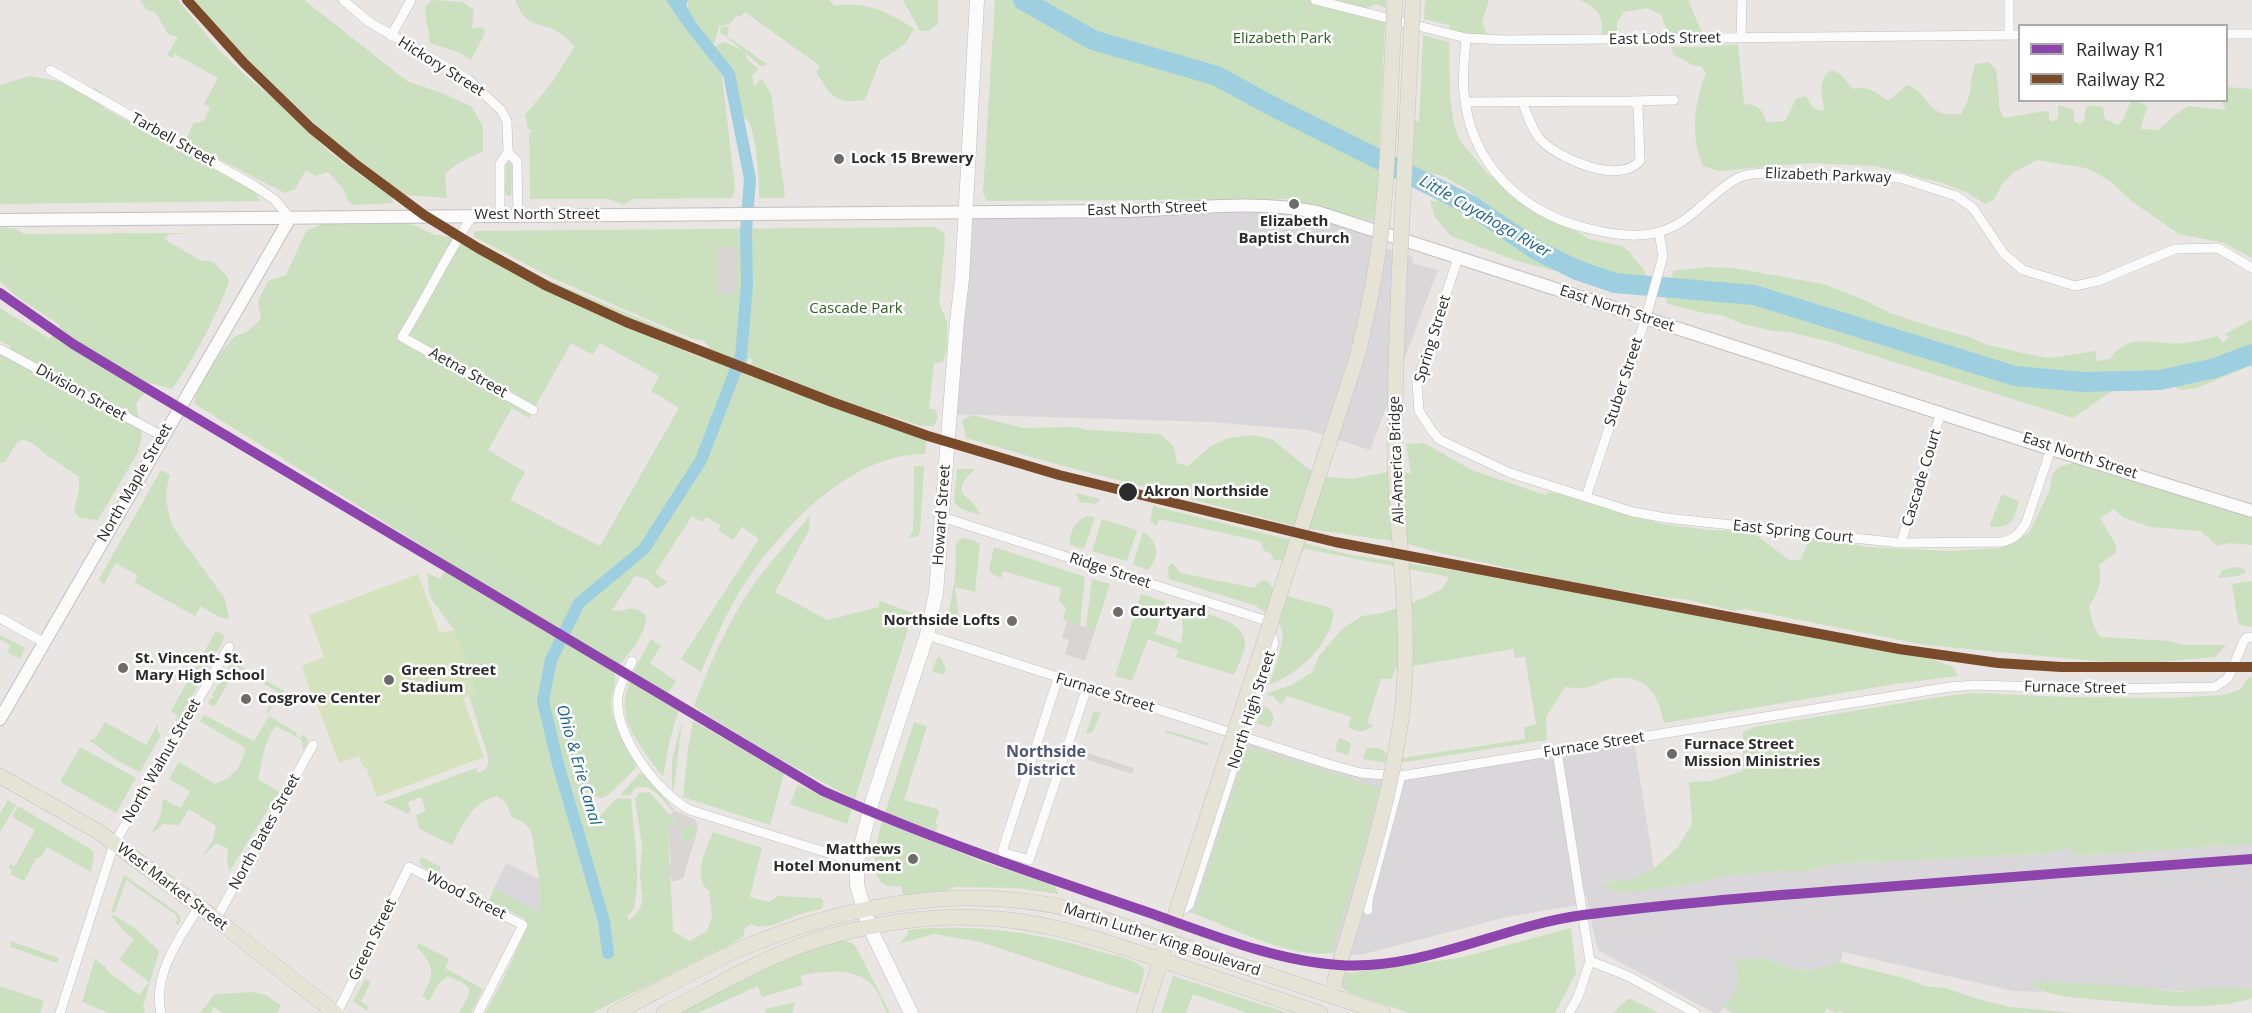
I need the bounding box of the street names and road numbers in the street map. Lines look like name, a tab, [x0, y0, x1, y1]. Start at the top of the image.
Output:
street label: East Lods Street	[1609, 29, 1721, 49]
street label: Hickory Street	[395, 33, 487, 101]
street label: Tarbell Street	[128, 109, 218, 171]
street label: Elizabeth Parkway	[1765, 165, 1891, 187]
street label: East North Street	[1087, 198, 1207, 220]
street label: West North Street	[474, 206, 600, 224]
street label: East North Street	[1557, 282, 1677, 336]
street label: Spring Street	[1411, 293, 1455, 385]
street label: Stuber Street	[1601, 335, 1647, 429]
street label: Aetna Street	[426, 344, 510, 402]
street label: Division Street	[33, 361, 129, 425]
street label: All-America Bridge	[1386, 396, 1408, 524]
street label: North Maple Street	[94, 421, 176, 545]
street label: Cascade Court	[1899, 427, 1945, 529]
street label: East North Street	[2020, 429, 2140, 483]
street label: Howard Street	[929, 464, 955, 566]
street label: East Spring Court	[1732, 517, 1854, 547]
street label: Ridge Street	[1067, 549, 1153, 593]
street label: North High Street	[1224, 649, 1280, 771]
street label: Furnace Street	[1054, 669, 1156, 717]
street label: Furnace Street	[2024, 678, 2126, 698]
street label: North Walnut Street	[119, 696, 205, 826]
street label: Furnace Street	[1542, 728, 1646, 762]
street label: North Bates Street	[226, 771, 304, 893]
street label: West Market Street	[113, 839, 231, 935]
street label: Wood Street	[423, 868, 509, 924]
street label: Green Street	[345, 896, 401, 984]
street label: Martin Luther King Boulevard	[1061, 900, 1263, 980]

